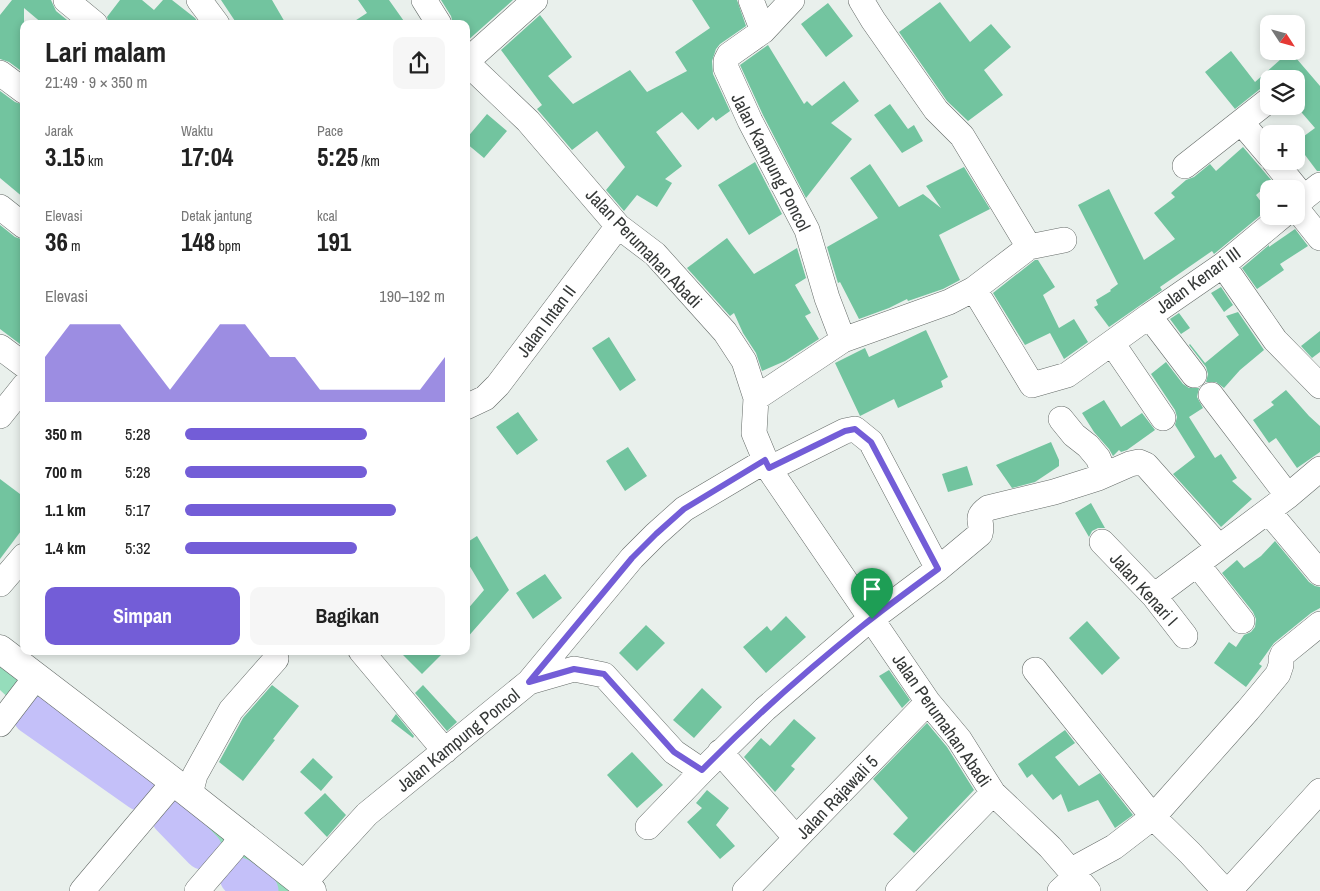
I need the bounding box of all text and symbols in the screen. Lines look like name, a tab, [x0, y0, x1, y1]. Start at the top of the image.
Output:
north arrow	[1260, 15, 1305, 60]
map controls	[1260, 15, 1305, 225]
text: Lari malam	[45, 33, 166, 71]
button: share	[393, 37, 445, 89]
button: layers	[1260, 70, 1305, 115]
text: 21:49 · 9 × 350 m	[45, 71, 148, 93]
street label: Jalan Kampung Poncol	[725, 89, 817, 235]
text: Jarak	[45, 122, 73, 140]
text: Waktu	[181, 122, 213, 140]
text: Pace	[317, 122, 343, 140]
button: +	[1260, 125, 1305, 170]
text: 3.15	[45, 140, 85, 174]
text: 17:04	[181, 140, 233, 174]
text: 5:25	[317, 140, 358, 174]
text: km	[85, 152, 103, 170]
text: /km	[358, 152, 380, 170]
button: −	[1260, 180, 1305, 225]
street label: Jalan Perumahan Abadi	[580, 183, 708, 313]
text: Elevasi	[45, 207, 83, 225]
text: Detak jantung	[181, 207, 252, 225]
text: kcal	[317, 207, 337, 225]
text: 36	[45, 225, 68, 259]
text: 148	[181, 225, 215, 259]
text: 191	[317, 225, 351, 259]
text: m	[68, 237, 81, 255]
text: bpm	[215, 237, 241, 255]
street label: Jalan Kenari III	[1150, 241, 1246, 319]
street label: Jalan Intan II	[511, 280, 581, 362]
text: Elevasi	[45, 285, 88, 307]
text: 190–192 m	[379, 285, 445, 307]
text: 350 m	[45, 423, 82, 445]
text: 5:28	[125, 423, 151, 445]
text: 700 m	[45, 461, 82, 483]
text: 5:28	[125, 461, 151, 483]
text: 1.1 km	[45, 499, 86, 521]
text: 5:17	[125, 499, 151, 521]
text: 1.4 km	[45, 537, 86, 559]
text: 5:32	[125, 537, 151, 559]
street label: Jalan Kenari I	[1104, 547, 1184, 631]
pin	[851, 568, 893, 619]
icon: arrive	[858, 575, 886, 603]
button: Simpan	[45, 587, 240, 645]
button: Bagikan	[250, 587, 445, 645]
street label: Jalan Perumahan Abadi	[887, 648, 997, 792]
street label: Jalan Kampung Poncol	[391, 683, 525, 797]
street label: Jalan Rajawali 5	[790, 749, 884, 845]

